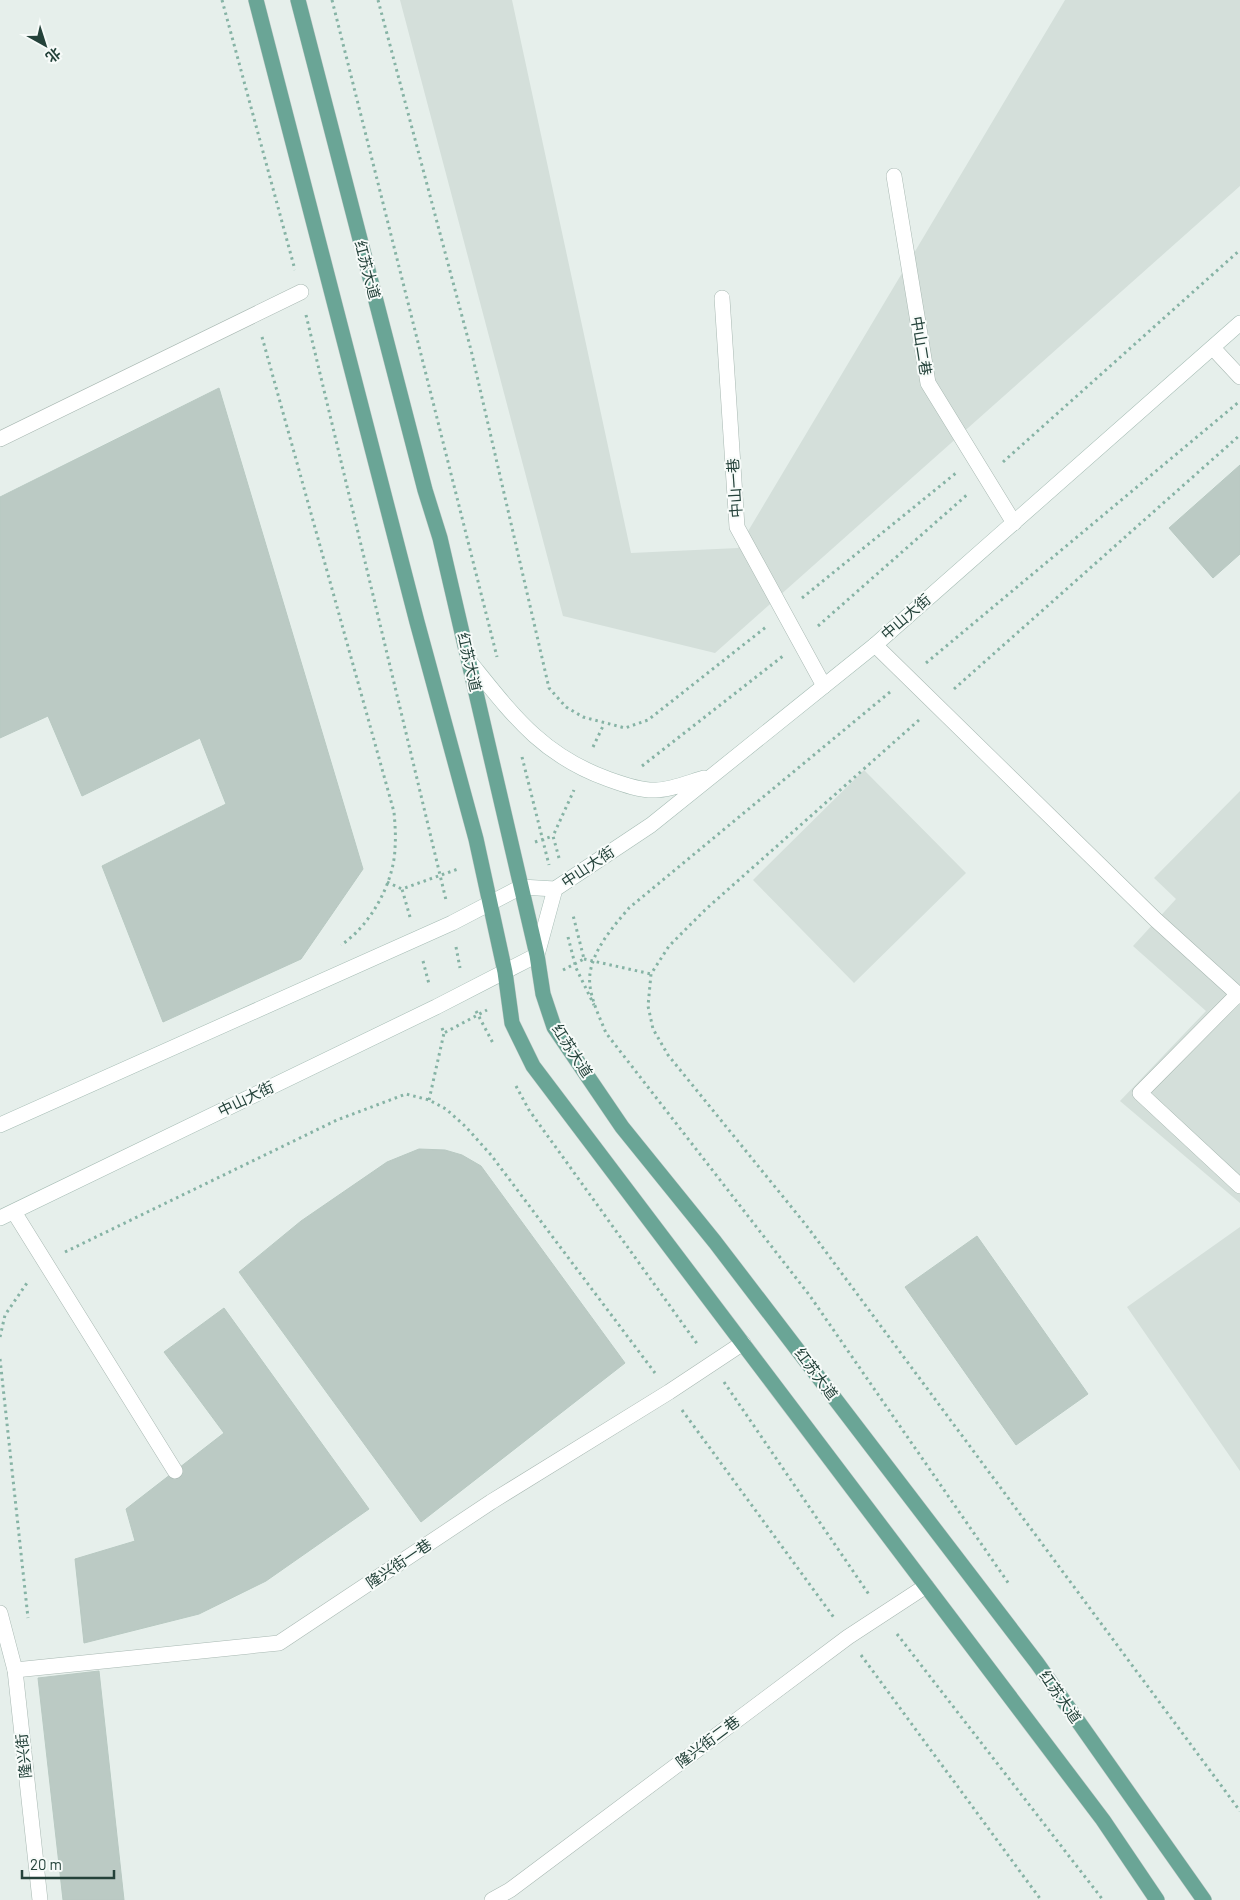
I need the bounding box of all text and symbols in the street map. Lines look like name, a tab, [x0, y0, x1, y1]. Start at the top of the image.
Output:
north arrow	[20, 20, 70, 70]
text: 北	[43, 44, 64, 67]
street label: 红苏大道	[352, 238, 384, 301]
street label: 中山二巷	[908, 315, 936, 377]
street label: 中山一巷	[723, 458, 745, 519]
street label: 中山大街	[877, 590, 934, 643]
street label: 红苏大道	[454, 631, 485, 693]
street label: 中山大街	[558, 842, 617, 890]
street label: 红苏大道	[549, 1020, 597, 1081]
street label: 中山大街	[215, 1077, 276, 1119]
street label: 红苏大道	[792, 1344, 842, 1403]
street label: 隆兴街一巷	[362, 1535, 435, 1592]
street label: 红苏大道	[1036, 1667, 1085, 1726]
street label: 隆兴街二巷	[672, 1711, 743, 1771]
street label: 隆兴街	[12, 1733, 34, 1779]
scale bar	[22, 1848, 115, 1880]
text: 20 m	[30, 1855, 62, 1873]

